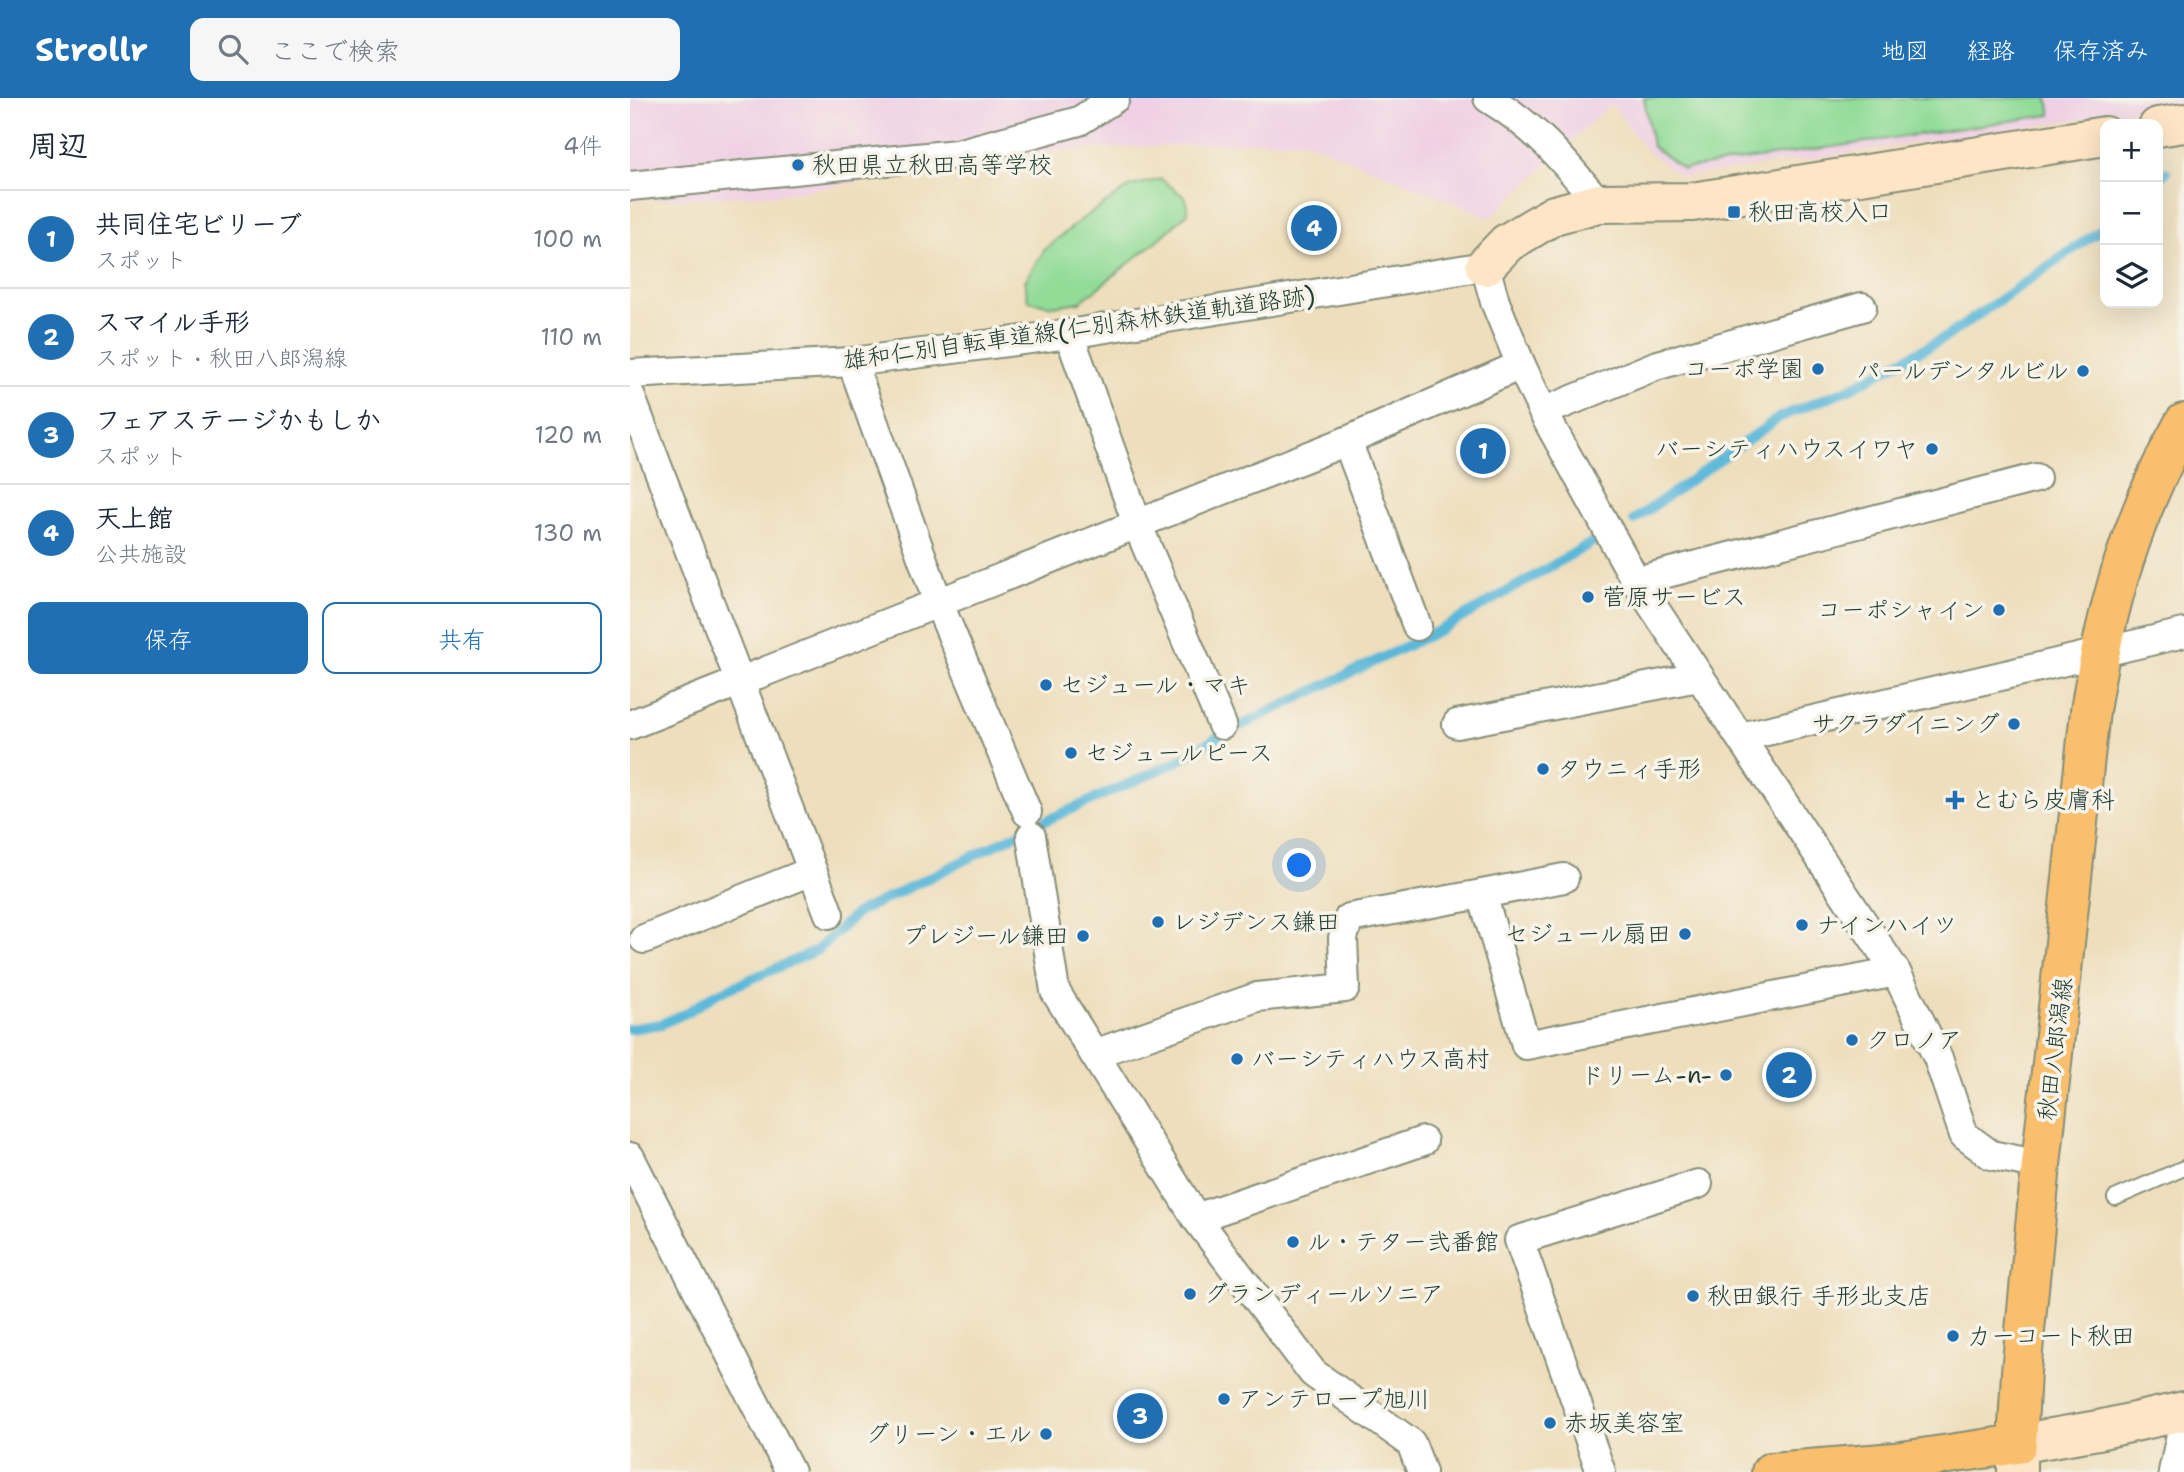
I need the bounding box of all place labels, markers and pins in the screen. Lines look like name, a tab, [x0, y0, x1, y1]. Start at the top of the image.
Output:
place label: 秋田県立秋田高等学校	[812, 149, 1052, 181]
marker: 秋田県立秋田高等学校	[790, 157, 806, 173]
place label: 秋田高校入口	[1748, 196, 1892, 228]
pin: 4	[1291, 202, 1337, 254]
marker: 秋田高校入口	[1726, 204, 1742, 220]
place label: コーポ学園	[1684, 353, 1804, 385]
place label: パールデンタルビル	[1856, 355, 2069, 387]
marker: コーポ学園	[1810, 361, 1826, 377]
marker: パールデンタルビル	[2075, 363, 2091, 379]
pin: 1	[1460, 425, 1506, 477]
place label: バーシティハウスイワヤ	[1655, 433, 1918, 465]
marker: バーシティハウスイワヤ	[1924, 441, 1940, 457]
place label: 菅原サービス	[1602, 581, 1746, 613]
marker: 菅原サービス	[1580, 589, 1596, 605]
place label: コーポシャイン	[1817, 594, 1985, 626]
marker: コーポシャイン	[1991, 602, 2007, 618]
place label: セジュール・マキ	[1060, 669, 1251, 701]
marker: セジュール・マキ	[1038, 677, 1054, 693]
place label: サクラダイニング	[1811, 708, 2000, 740]
marker: サクラダイニング	[2006, 716, 2022, 732]
place label: セジュールピース	[1085, 737, 1273, 769]
marker: セジュールピース	[1063, 745, 1079, 761]
place label: タウニィ手形	[1557, 753, 1701, 785]
marker: タウニィ手形	[1535, 761, 1551, 777]
place label: とむら皮膚科	[1971, 784, 2115, 816]
marker: とむら皮膚科	[1945, 790, 1965, 810]
place label: レジデンス鎌田	[1172, 906, 1340, 938]
place label: ナインハイツ	[1816, 909, 1957, 941]
marker: レジデンス鎌田	[1150, 914, 1166, 930]
marker: ナインハイツ	[1794, 917, 1810, 933]
place label: セジュール扇田	[1504, 918, 1671, 950]
place label: プレジール鎌田	[902, 920, 1069, 952]
marker: セジュール扇田	[1677, 926, 1693, 942]
marker: プレジール鎌田	[1075, 928, 1091, 944]
place label: クロノア	[1866, 1024, 1962, 1056]
marker: クロノア	[1844, 1032, 1860, 1048]
place label: バーシティハウス高村	[1251, 1043, 1490, 1075]
pin: 2	[1766, 1049, 1812, 1101]
marker: バーシティハウス高村	[1229, 1051, 1245, 1067]
place label: ドリーム-n-	[1580, 1059, 1712, 1091]
marker: ドリーム-n-	[1718, 1067, 1734, 1083]
place label: ル・テター弐番館	[1307, 1226, 1499, 1258]
marker: ル・テター弐番館	[1285, 1234, 1301, 1250]
place label: グランディールソニア	[1204, 1278, 1444, 1310]
place label: 秋田銀行 手形北支店	[1707, 1280, 1931, 1312]
marker: グランディールソニア	[1182, 1286, 1198, 1302]
marker: 秋田銀行 手形北支店	[1685, 1288, 1701, 1304]
place label: カーコート秋田	[1967, 1320, 2135, 1352]
marker: カーコート秋田	[1945, 1328, 1961, 1344]
place label: アンテロープ旭川	[1238, 1383, 1430, 1415]
pin: 3	[1117, 1390, 1163, 1442]
marker: アンテロープ旭川	[1216, 1391, 1232, 1407]
place label: 赤坂美容室	[1564, 1407, 1684, 1439]
marker: 赤坂美容室	[1542, 1415, 1558, 1431]
place label: グリーン・エル	[865, 1418, 1032, 1450]
marker: グリーン・エル	[1038, 1426, 1054, 1442]

